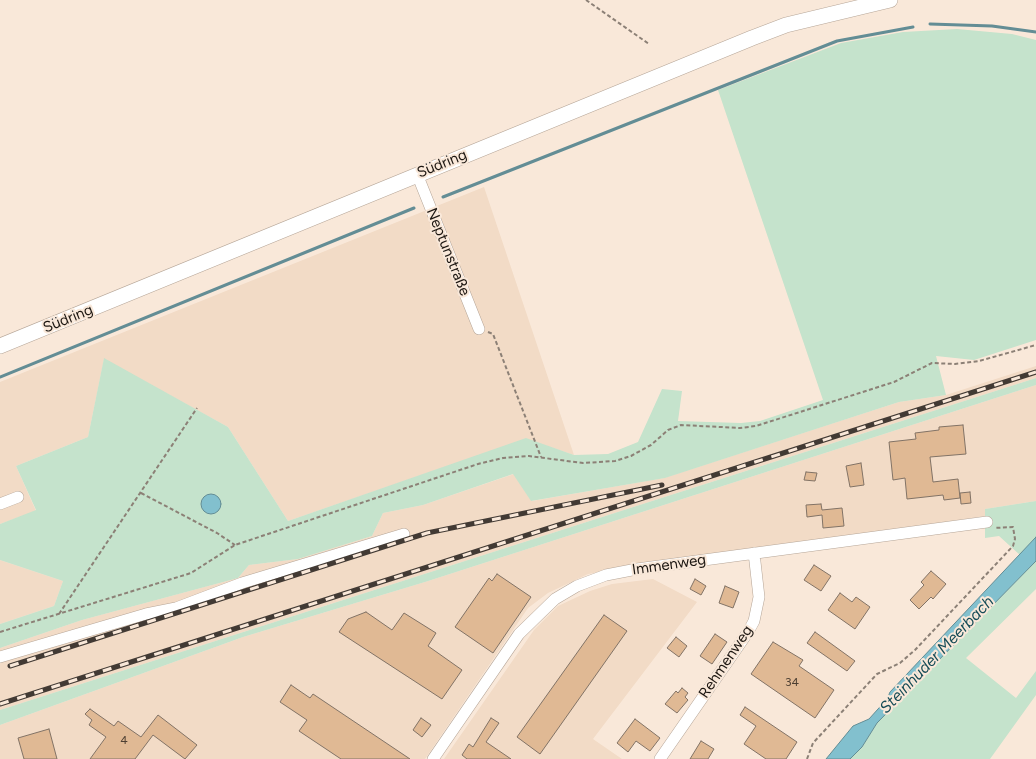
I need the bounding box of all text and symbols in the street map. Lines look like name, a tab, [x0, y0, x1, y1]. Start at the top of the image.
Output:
street label: Südring	[414, 146, 470, 182]
street label: Neptunstraße	[422, 205, 474, 299]
street label: Südring	[40, 301, 96, 337]
street label: Immenweg	[631, 551, 707, 579]
water label: Steinhuder Meerbach	[876, 592, 998, 718]
street label: Rehmenweg	[695, 622, 757, 702]
house number: 34	[785, 675, 799, 689]
house number: 4	[120, 733, 128, 747]

